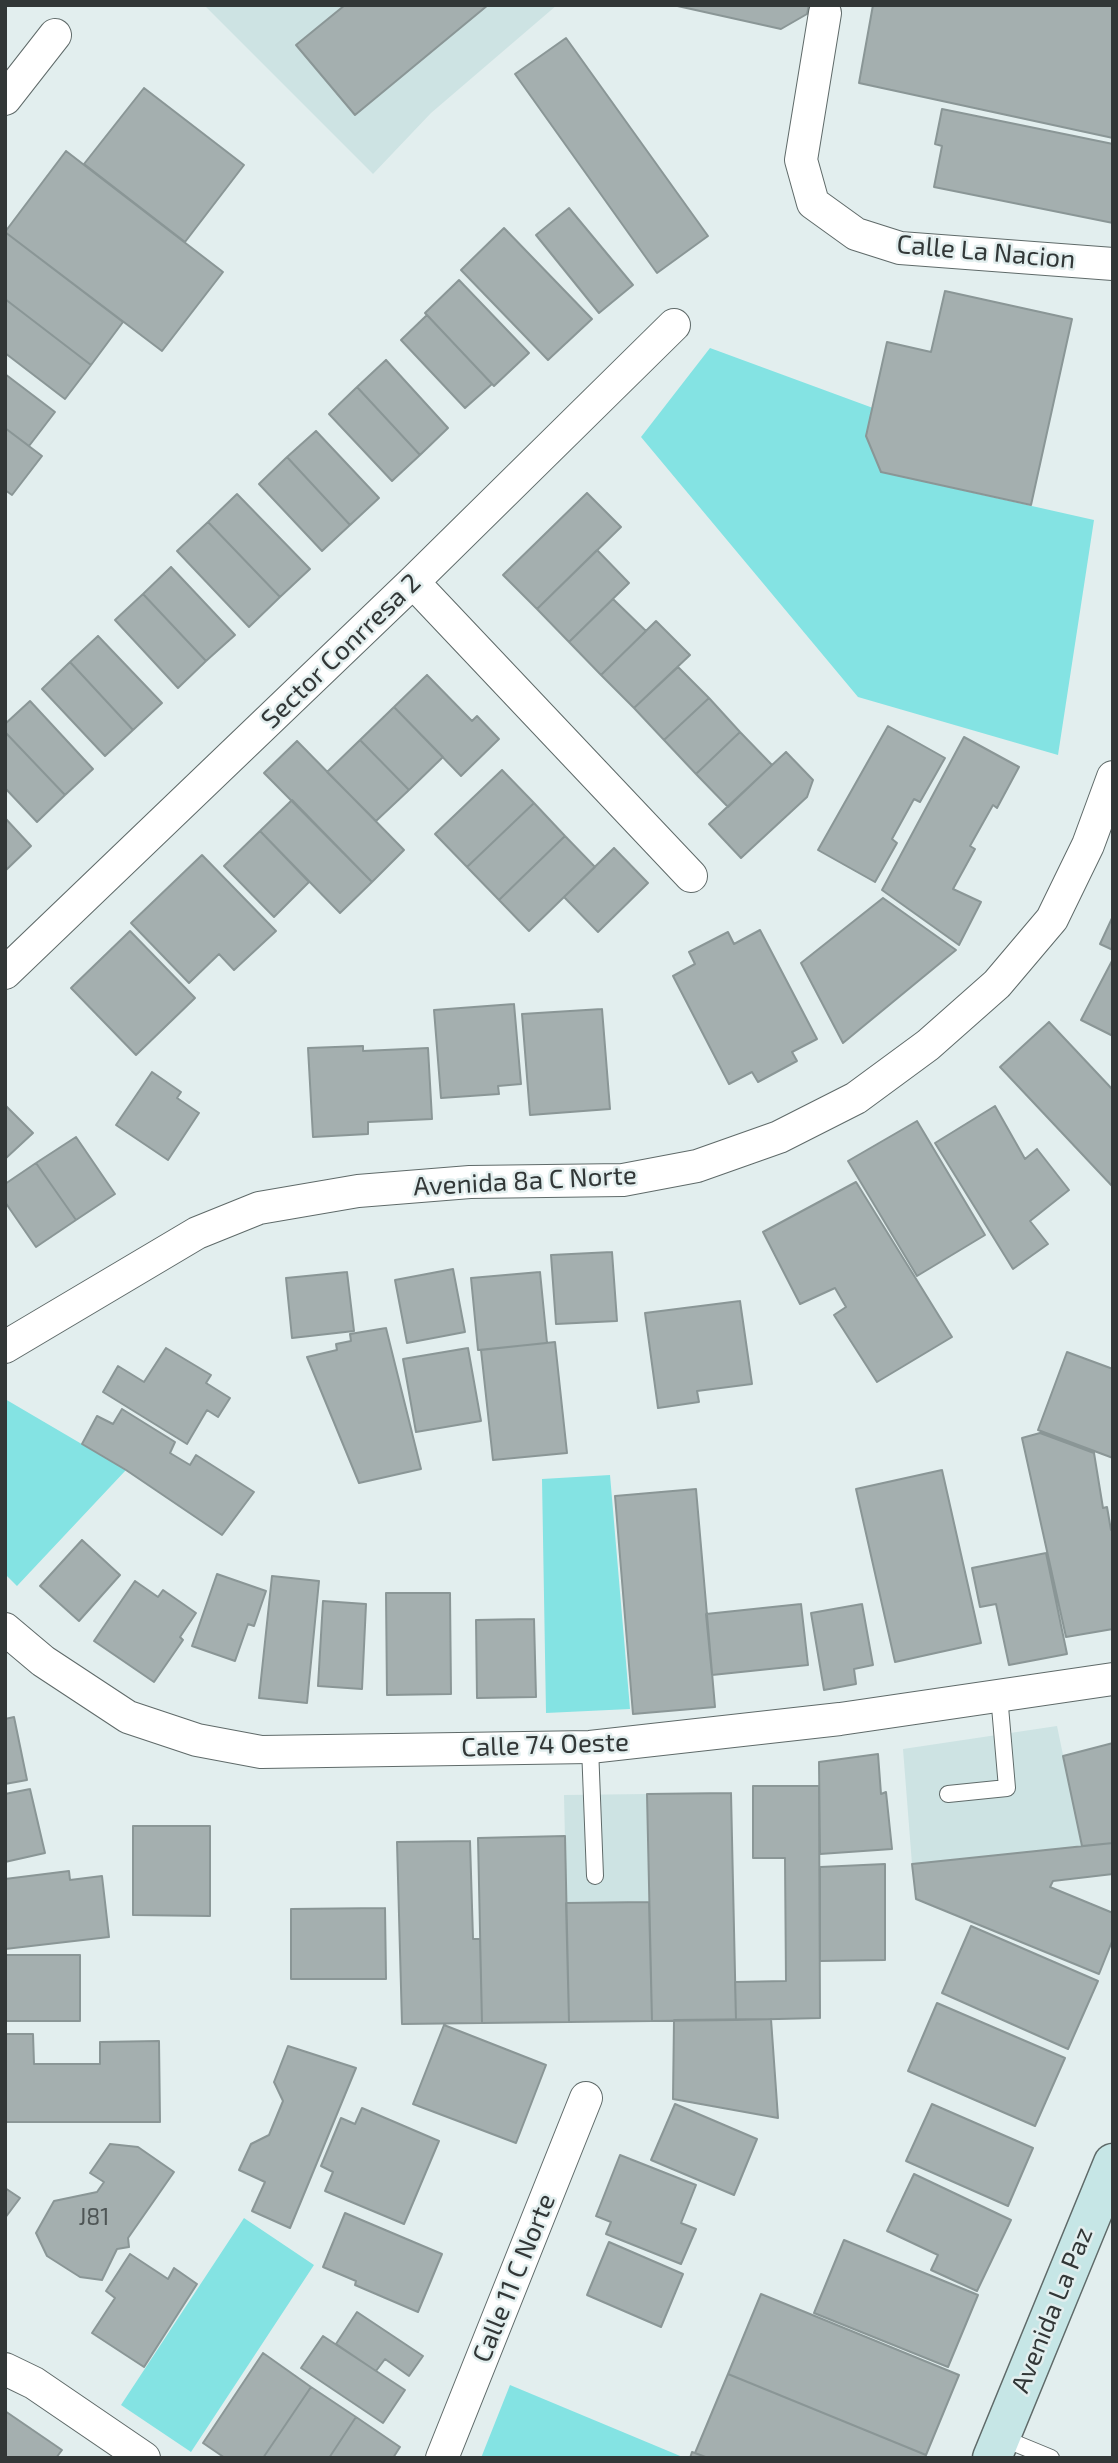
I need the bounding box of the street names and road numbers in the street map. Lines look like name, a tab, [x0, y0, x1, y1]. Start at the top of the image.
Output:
street label: Calle La Nacion	[895, 229, 1077, 275]
street label: Sector Conrresa 2	[255, 567, 427, 735]
street label: Avenida 8a C Norte	[413, 1160, 637, 1202]
street label: Calle 74 Oeste	[461, 1726, 629, 1764]
street label: Calle 11 C Norte	[466, 2189, 562, 2367]
street label: Avenida La Paz	[1005, 2223, 1099, 2397]

